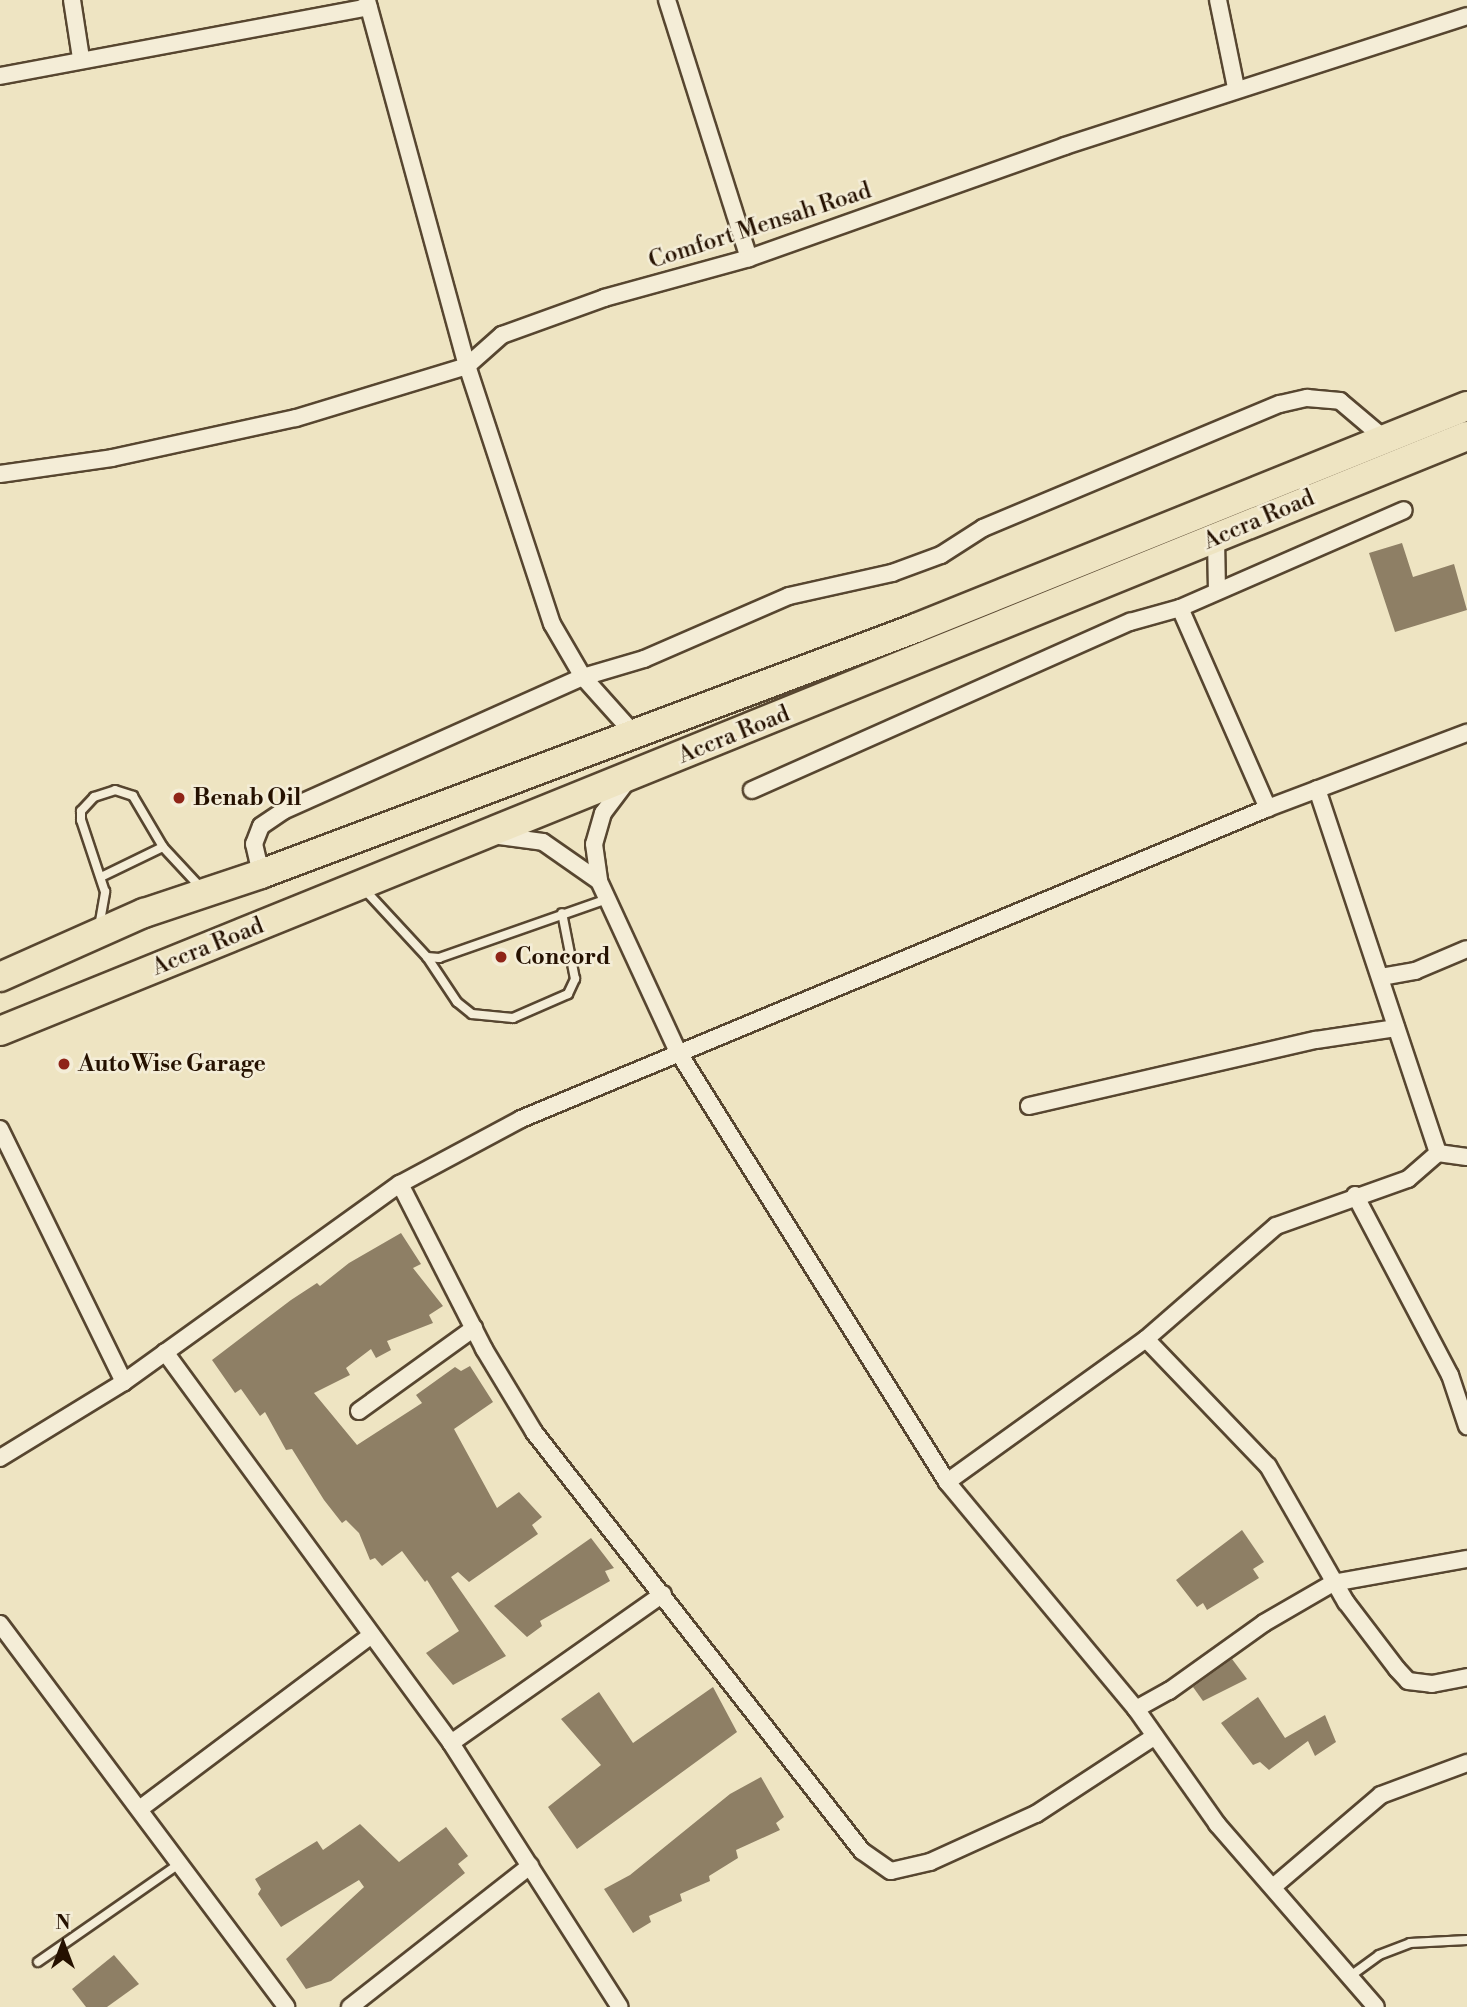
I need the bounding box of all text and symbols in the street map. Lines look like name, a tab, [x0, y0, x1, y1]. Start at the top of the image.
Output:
street label: Comfort Mensah Road	[645, 177, 875, 275]
street label: Accra Road	[1199, 484, 1319, 556]
street label: Accra Road	[674, 700, 794, 770]
place label: Benab Oil	[193, 784, 301, 812]
marker: Benab Oil	[171, 790, 187, 806]
street label: Accra Road	[148, 912, 268, 982]
place label: Concord	[515, 943, 611, 971]
marker: Concord	[493, 949, 509, 965]
place label: AutoWise Garage	[78, 1050, 266, 1078]
marker: AutoWise Garage	[56, 1056, 72, 1072]
north arrow	[28, 1909, 98, 1979]
text: N	[55, 1911, 71, 1935]

